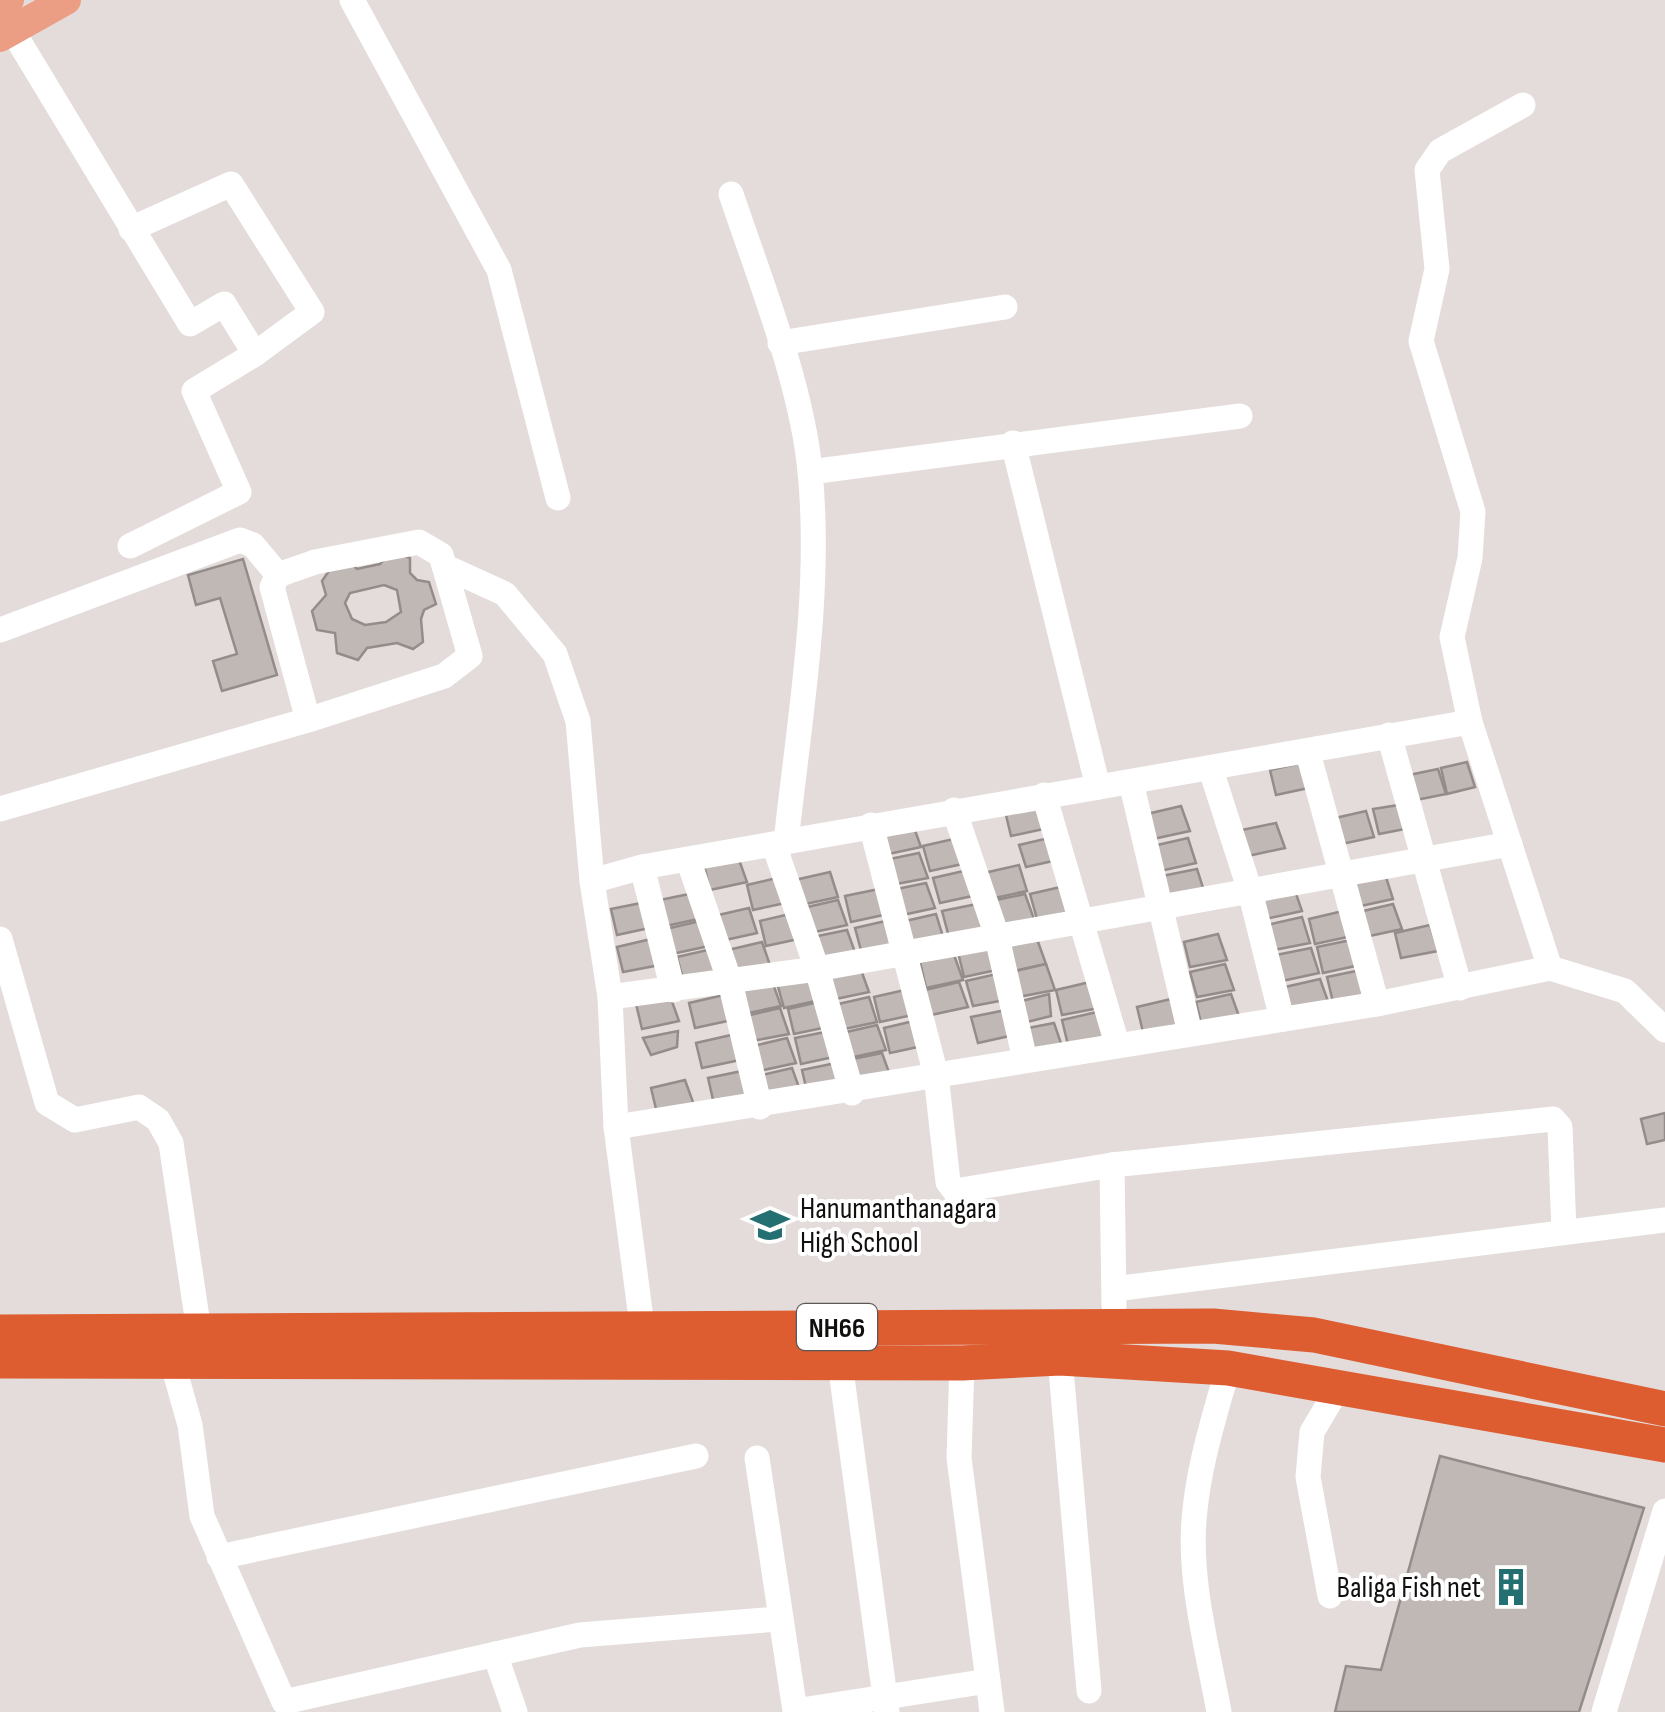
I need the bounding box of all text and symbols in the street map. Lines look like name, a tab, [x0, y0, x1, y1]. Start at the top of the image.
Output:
place label: Hanumanthanagara High School	[800, 1191, 997, 1261]
school or university icon: Hanumanthanagara High School	[749, 1204, 791, 1246]
road number: NH66	[797, 1304, 877, 1350]
building icon: Baliga Fish net	[1490, 1566, 1532, 1608]
place label: Baliga Fish net	[1337, 1570, 1481, 1606]

